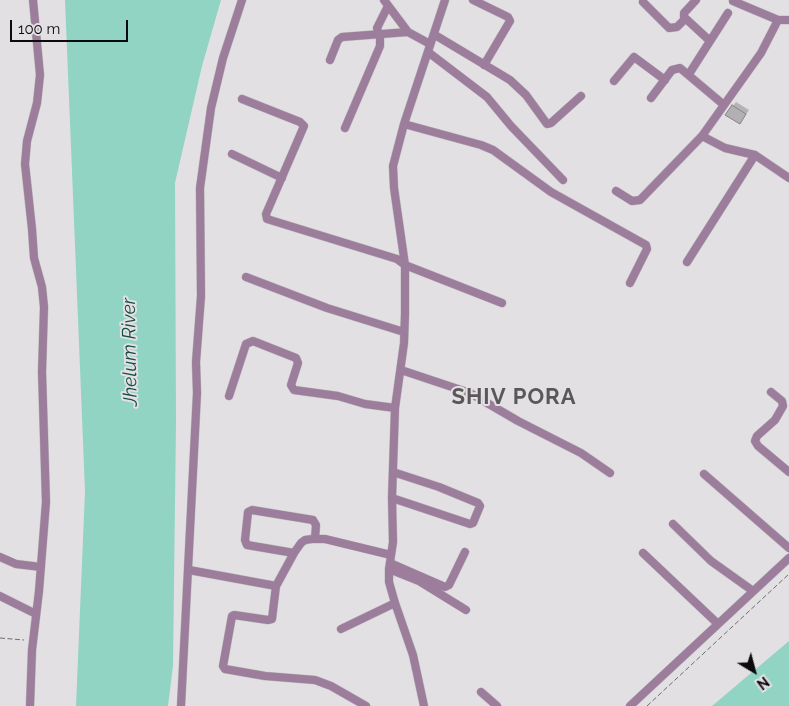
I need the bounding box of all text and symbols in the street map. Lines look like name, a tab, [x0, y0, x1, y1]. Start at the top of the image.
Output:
scale bar	[12, 10, 130, 42]
text: 100 m	[18, 20, 60, 38]
water label: Jhelum River	[118, 298, 142, 406]
district label: SHIV PORA	[450, 384, 578, 410]
north arrow	[729, 646, 779, 696]
text: N	[754, 673, 772, 693]

